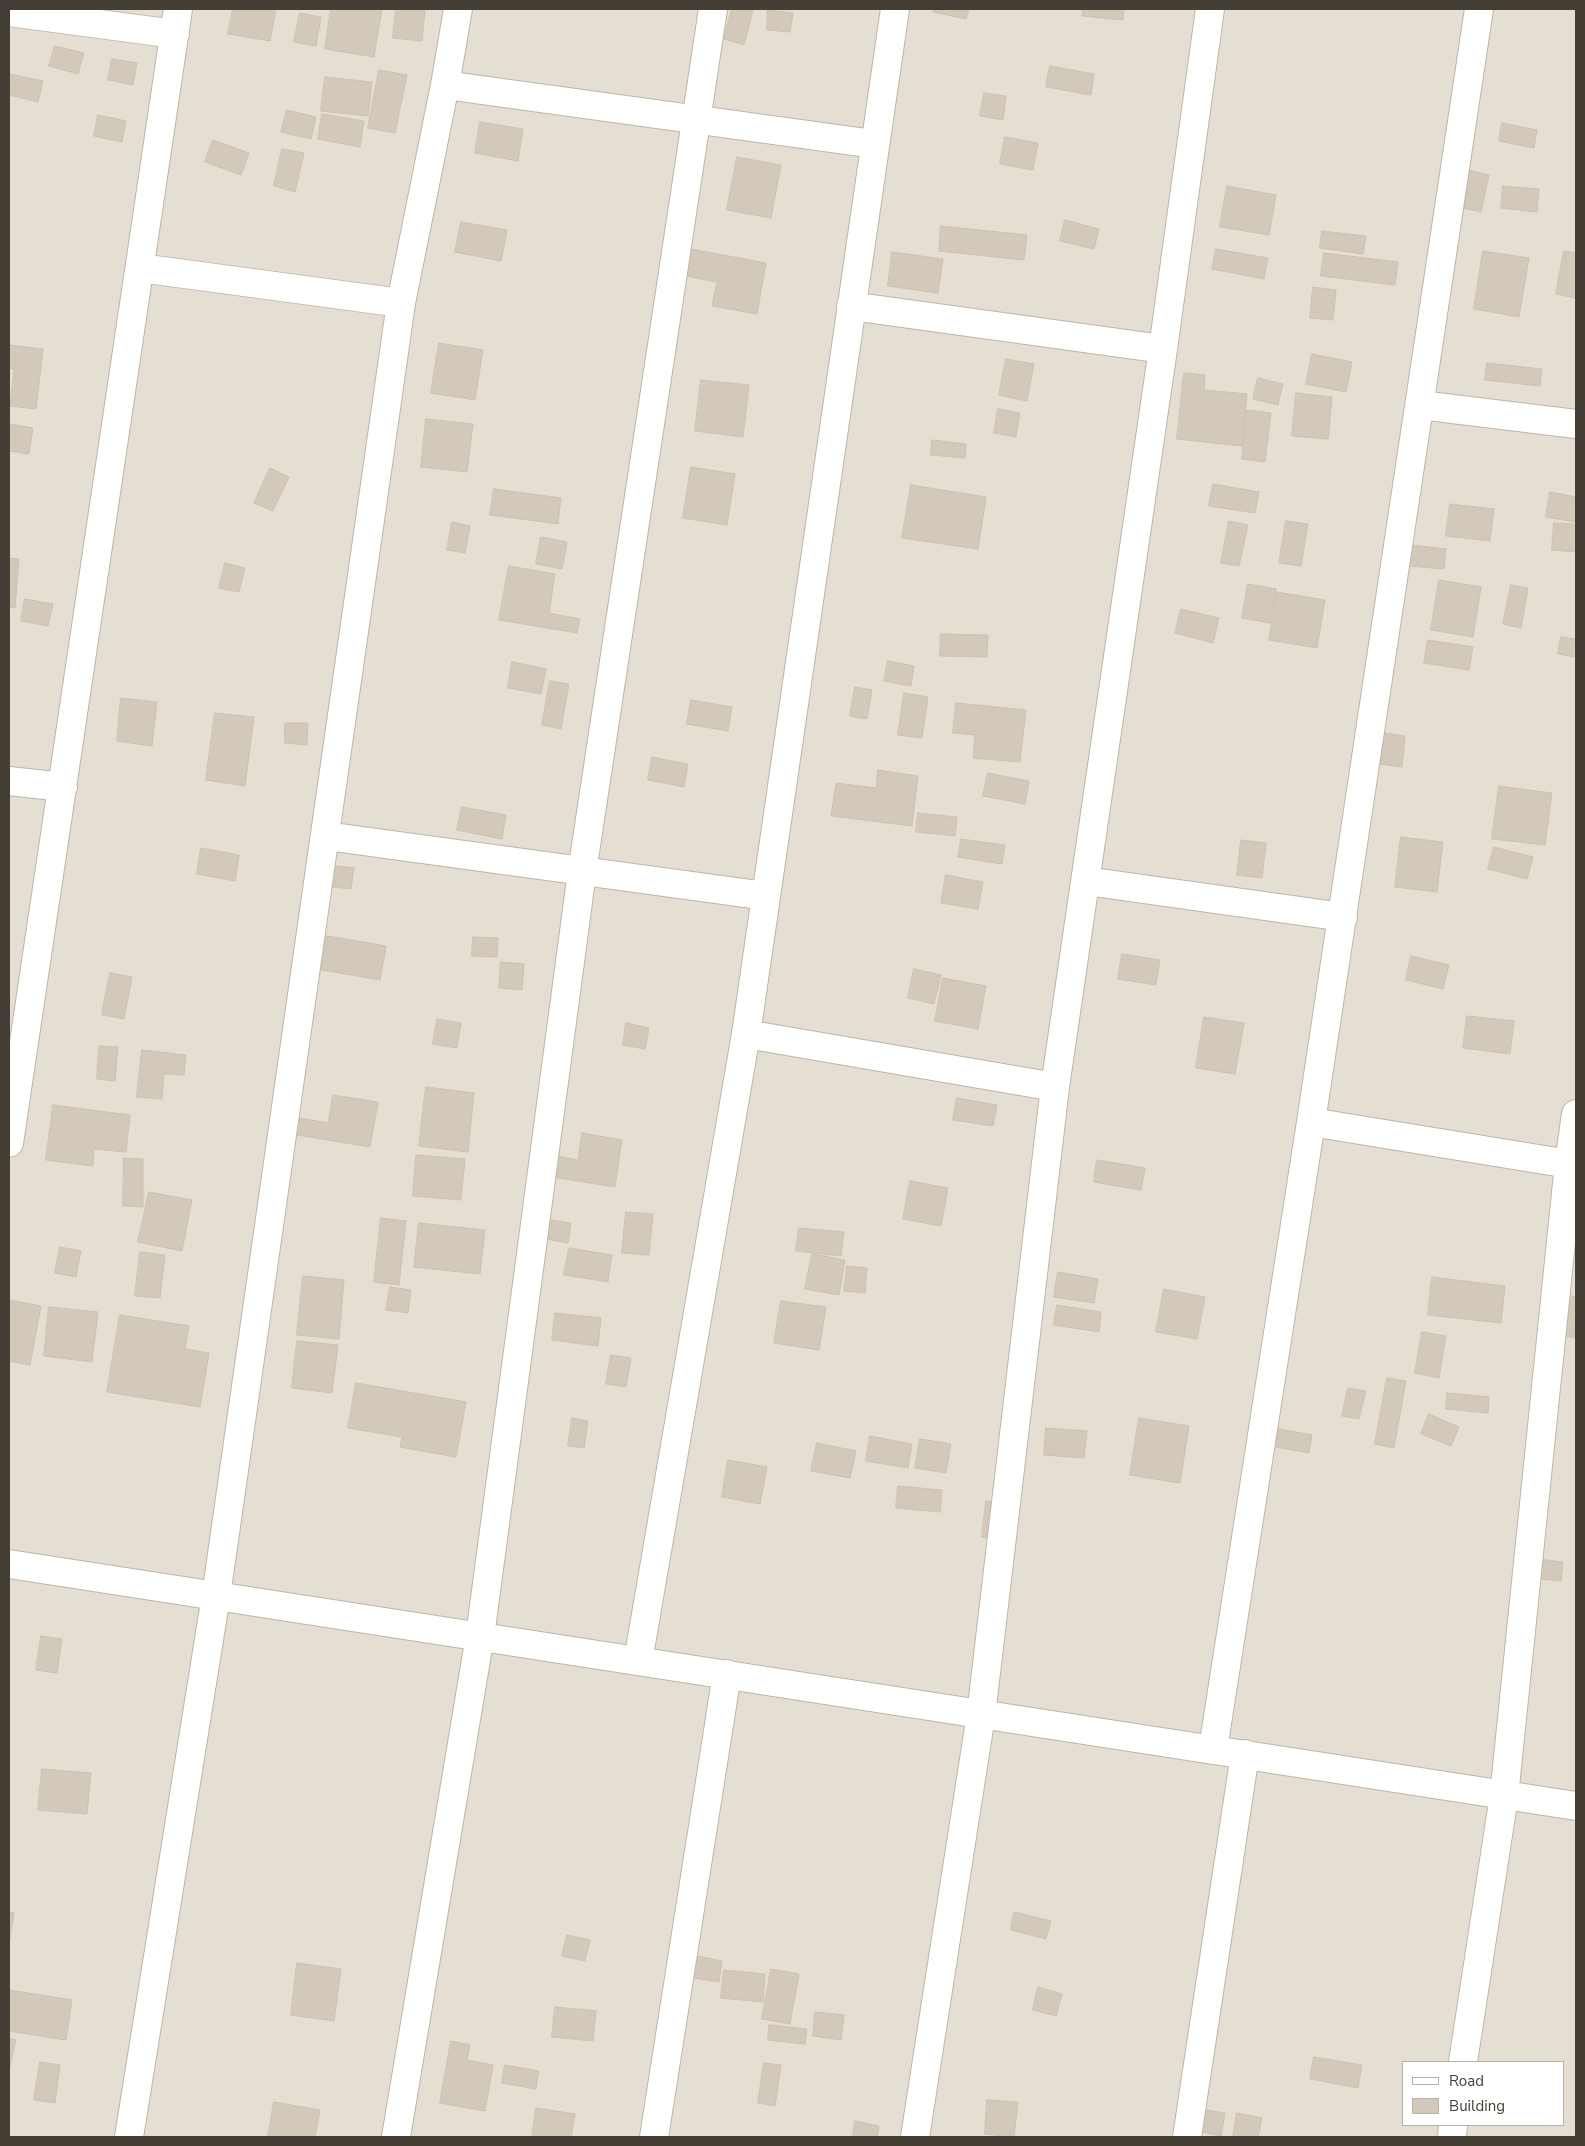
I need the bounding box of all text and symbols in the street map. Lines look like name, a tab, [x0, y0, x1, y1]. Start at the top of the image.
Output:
legend	[1402, 2061, 1565, 2126]
text: Road	[1449, 2071, 1484, 2091]
text: Building	[1449, 2096, 1505, 2116]

